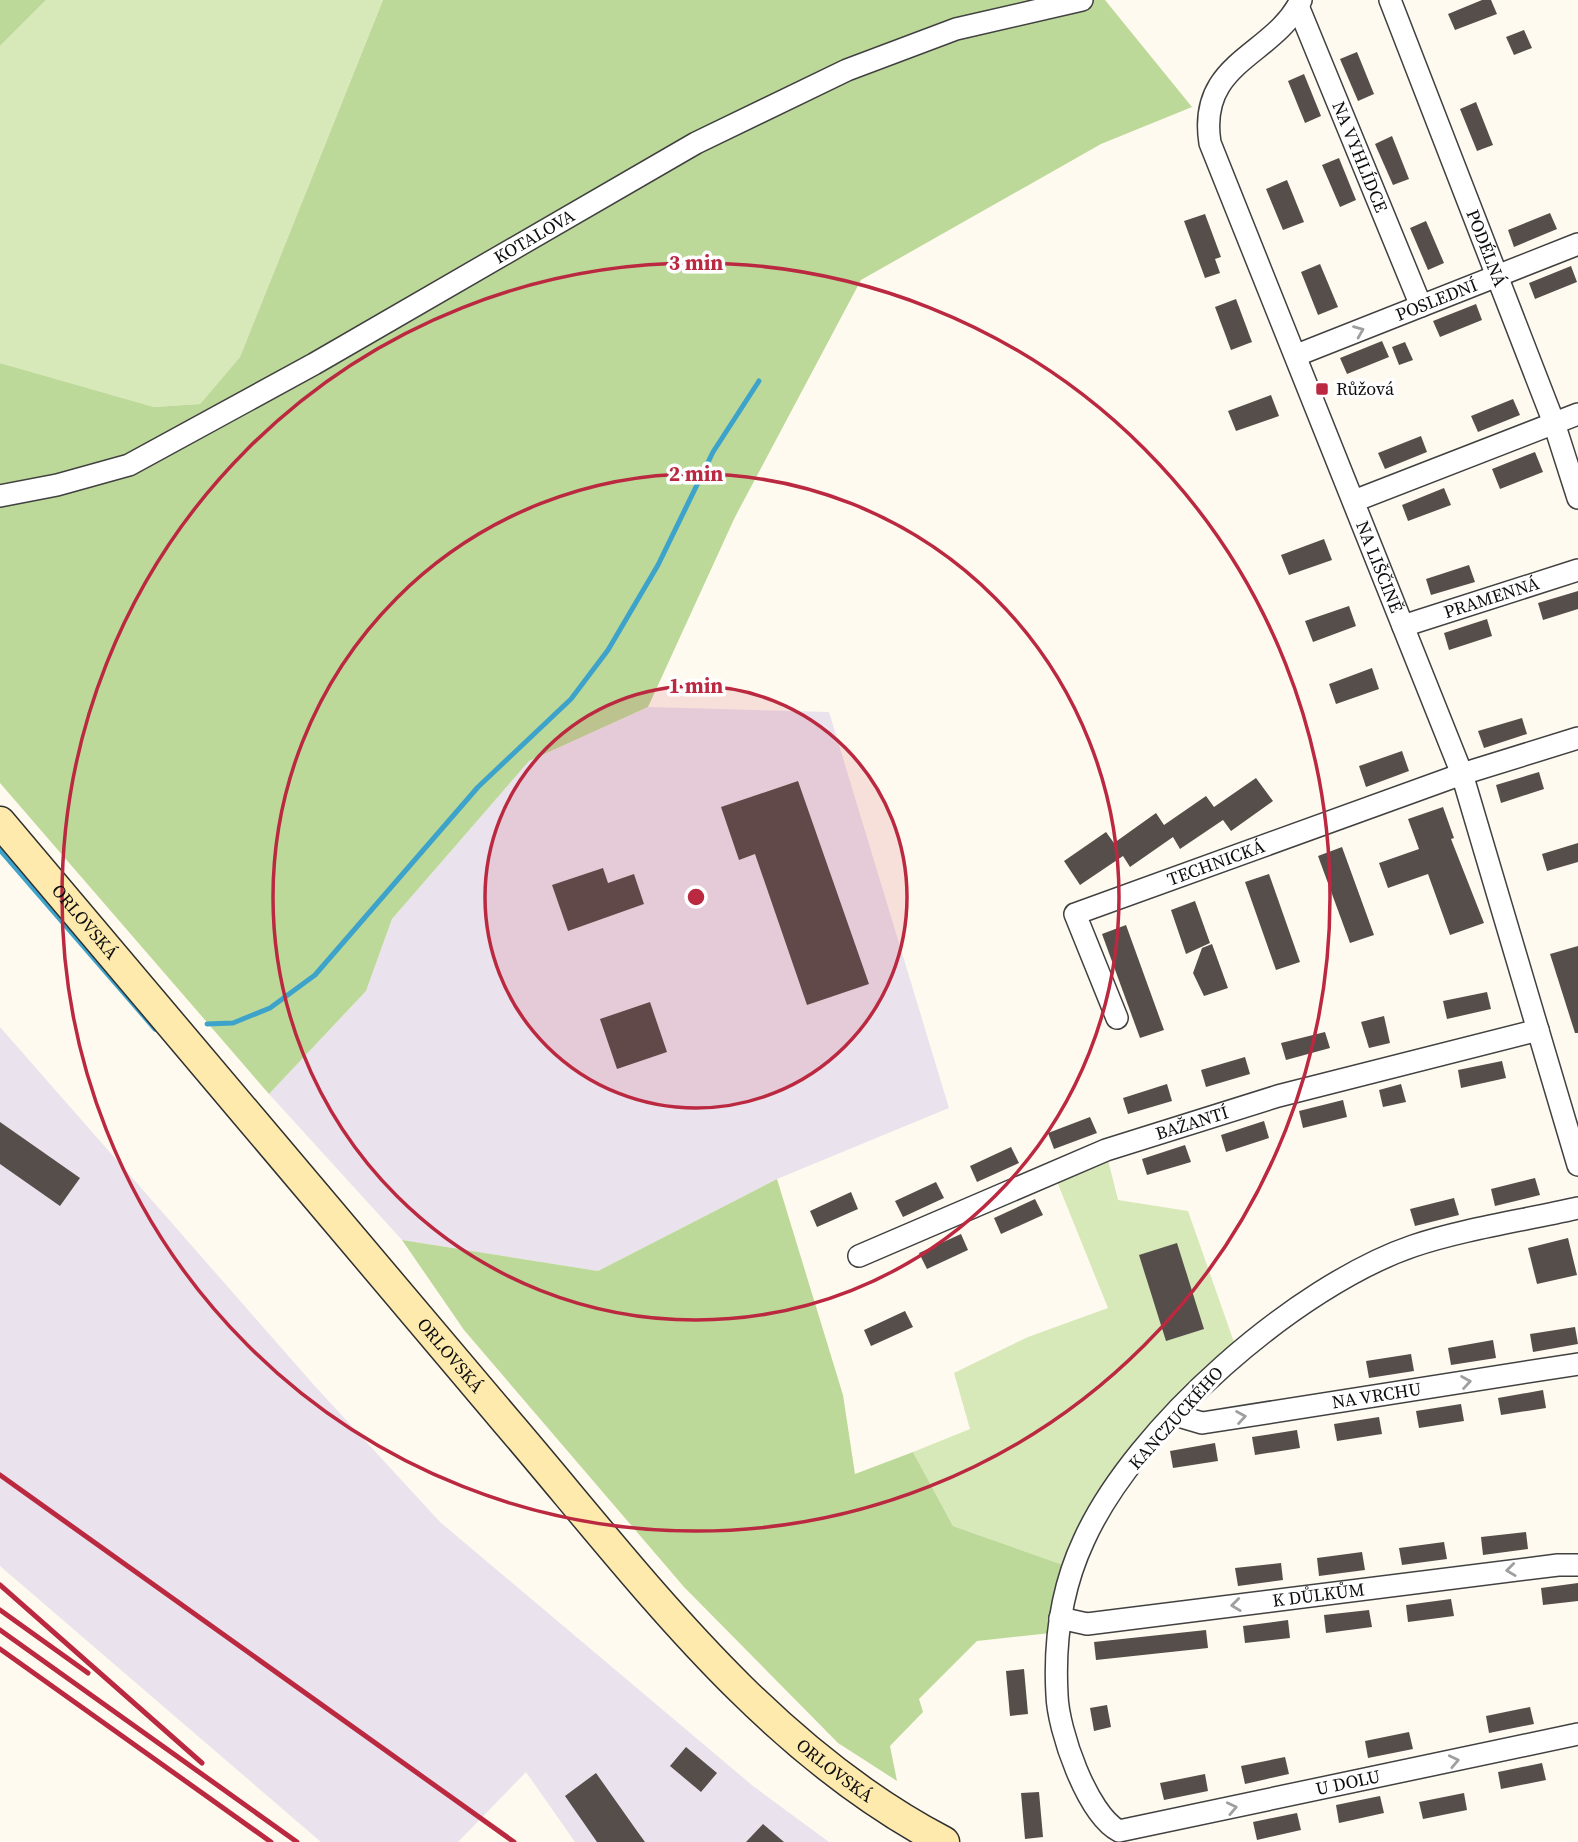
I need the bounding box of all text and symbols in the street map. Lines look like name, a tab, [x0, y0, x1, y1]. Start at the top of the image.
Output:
street label: NA VYHLÍDCE	[1326, 97, 1394, 216]
street label: KOTALOVA	[489, 203, 579, 269]
street label: PODÉLNÁ	[1460, 206, 1513, 290]
text: 3 min	[669, 248, 723, 277]
street label: POSLEDNÍ	[1392, 272, 1481, 327]
one-way arrow	[1353, 325, 1365, 339]
place label: Růžová	[1336, 376, 1395, 401]
marker: Růžová	[1314, 381, 1330, 397]
text: 2 min	[669, 459, 723, 488]
street label: NA LIŠČINĚ	[1350, 517, 1409, 616]
street label: PRAMENNÁ	[1441, 570, 1542, 624]
text: 1 min	[669, 671, 723, 700]
street label: TECHNICKÁ	[1163, 833, 1268, 892]
street label: ORLOVSKÁ	[46, 879, 124, 964]
centre of rings	[684, 885, 708, 909]
street label: BAŽANTÍ	[1152, 1099, 1232, 1146]
street label: ORLOVSKÁ	[412, 1312, 490, 1398]
street label: KANCZUCKÉHO	[1123, 1361, 1229, 1475]
one-way arrow	[1460, 1375, 1472, 1390]
street label: NA VRCHU	[1330, 1376, 1423, 1414]
one-way arrow	[1236, 1410, 1247, 1425]
one-way arrow	[1505, 1563, 1516, 1578]
street label: K DŮLKŮM	[1271, 1576, 1366, 1613]
one-way arrow	[1230, 1598, 1242, 1613]
street label: ORLOVSKÁ	[791, 1732, 879, 1808]
one-way arrow	[1448, 1754, 1460, 1769]
street label: U DOLU	[1313, 1763, 1383, 1801]
one-way arrow	[1225, 1801, 1237, 1816]

